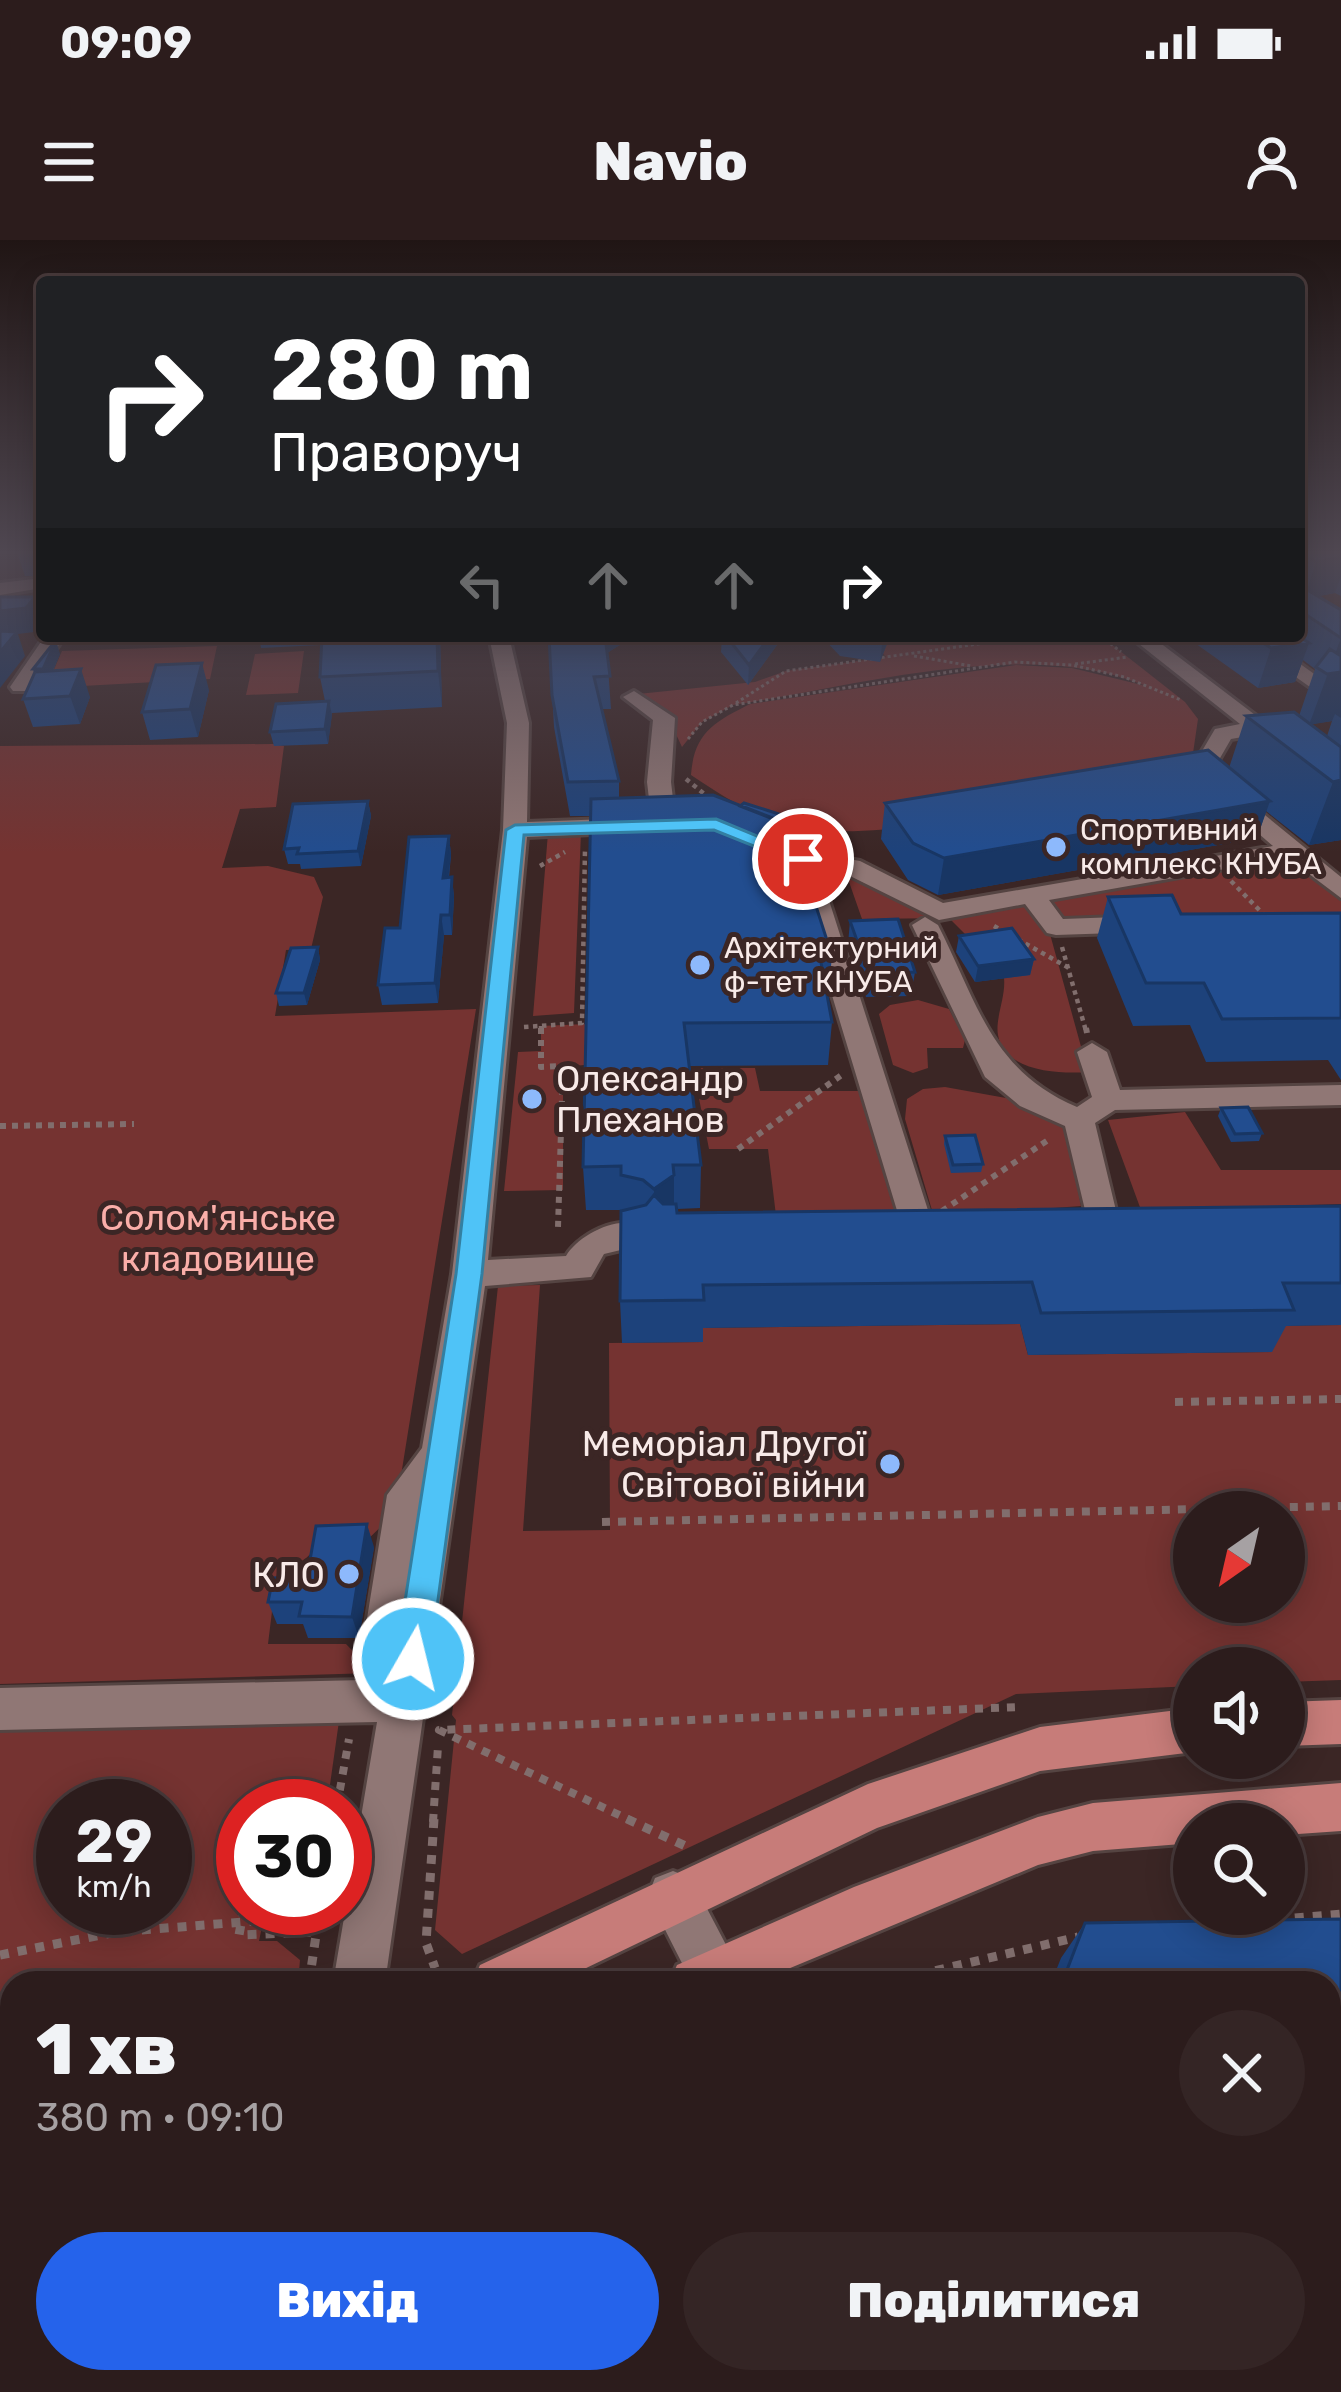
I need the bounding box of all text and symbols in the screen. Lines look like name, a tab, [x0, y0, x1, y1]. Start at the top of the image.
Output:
text: 09:09	[60, 16, 192, 69]
icon: menu	[36, 129, 102, 195]
icon: person	[1239, 129, 1305, 195]
text: Navio	[593, 130, 748, 194]
text: 280 m	[270, 320, 533, 420]
icon: right	[72, 324, 228, 480]
text: Праворуч	[270, 421, 522, 485]
icon: left	[449, 552, 515, 618]
icon: ahead	[575, 552, 641, 618]
icon: ahead	[701, 552, 767, 618]
icon: right	[827, 552, 893, 618]
pin	[752, 808, 854, 910]
place label: Спортивний комплекс КНУБА	[1080, 812, 1322, 882]
icon: arrive	[770, 826, 836, 892]
marker: Спортивний комплекс КНУБА	[1043, 834, 1069, 860]
place label: Архітектурний ф-тет КНУБА	[724, 930, 938, 1000]
marker: Архітектурний ф-тет КНУБА	[687, 952, 713, 978]
place label: Олександр Плеханов	[556, 1057, 744, 1141]
marker: Олександр Плеханов	[519, 1086, 545, 1112]
park label: Солом'янське кладовище	[100, 1196, 336, 1280]
place label: Меморіал Другої Світової війни	[582, 1422, 867, 1506]
marker: Меморіал Другої Світової війни	[877, 1451, 903, 1477]
north arrow	[1173, 1491, 1305, 1623]
map controls	[1173, 1491, 1305, 1935]
place label: КЛО	[252, 1553, 325, 1596]
marker: КЛО	[336, 1561, 362, 1587]
position arrow	[350, 1596, 476, 1722]
button: sound	[1173, 1647, 1305, 1779]
speed limit sign: 30	[216, 1779, 372, 1935]
button: search	[1173, 1803, 1305, 1935]
text: 29	[75, 1806, 153, 1877]
text: km/h	[77, 1869, 151, 1905]
text: 1 хв	[36, 2007, 177, 2092]
button: close	[1179, 2010, 1305, 2136]
text: 380 m · 09:10	[36, 2095, 285, 2141]
button: Вихід	[36, 2232, 659, 2370]
button: Поділитися	[683, 2232, 1305, 2370]

